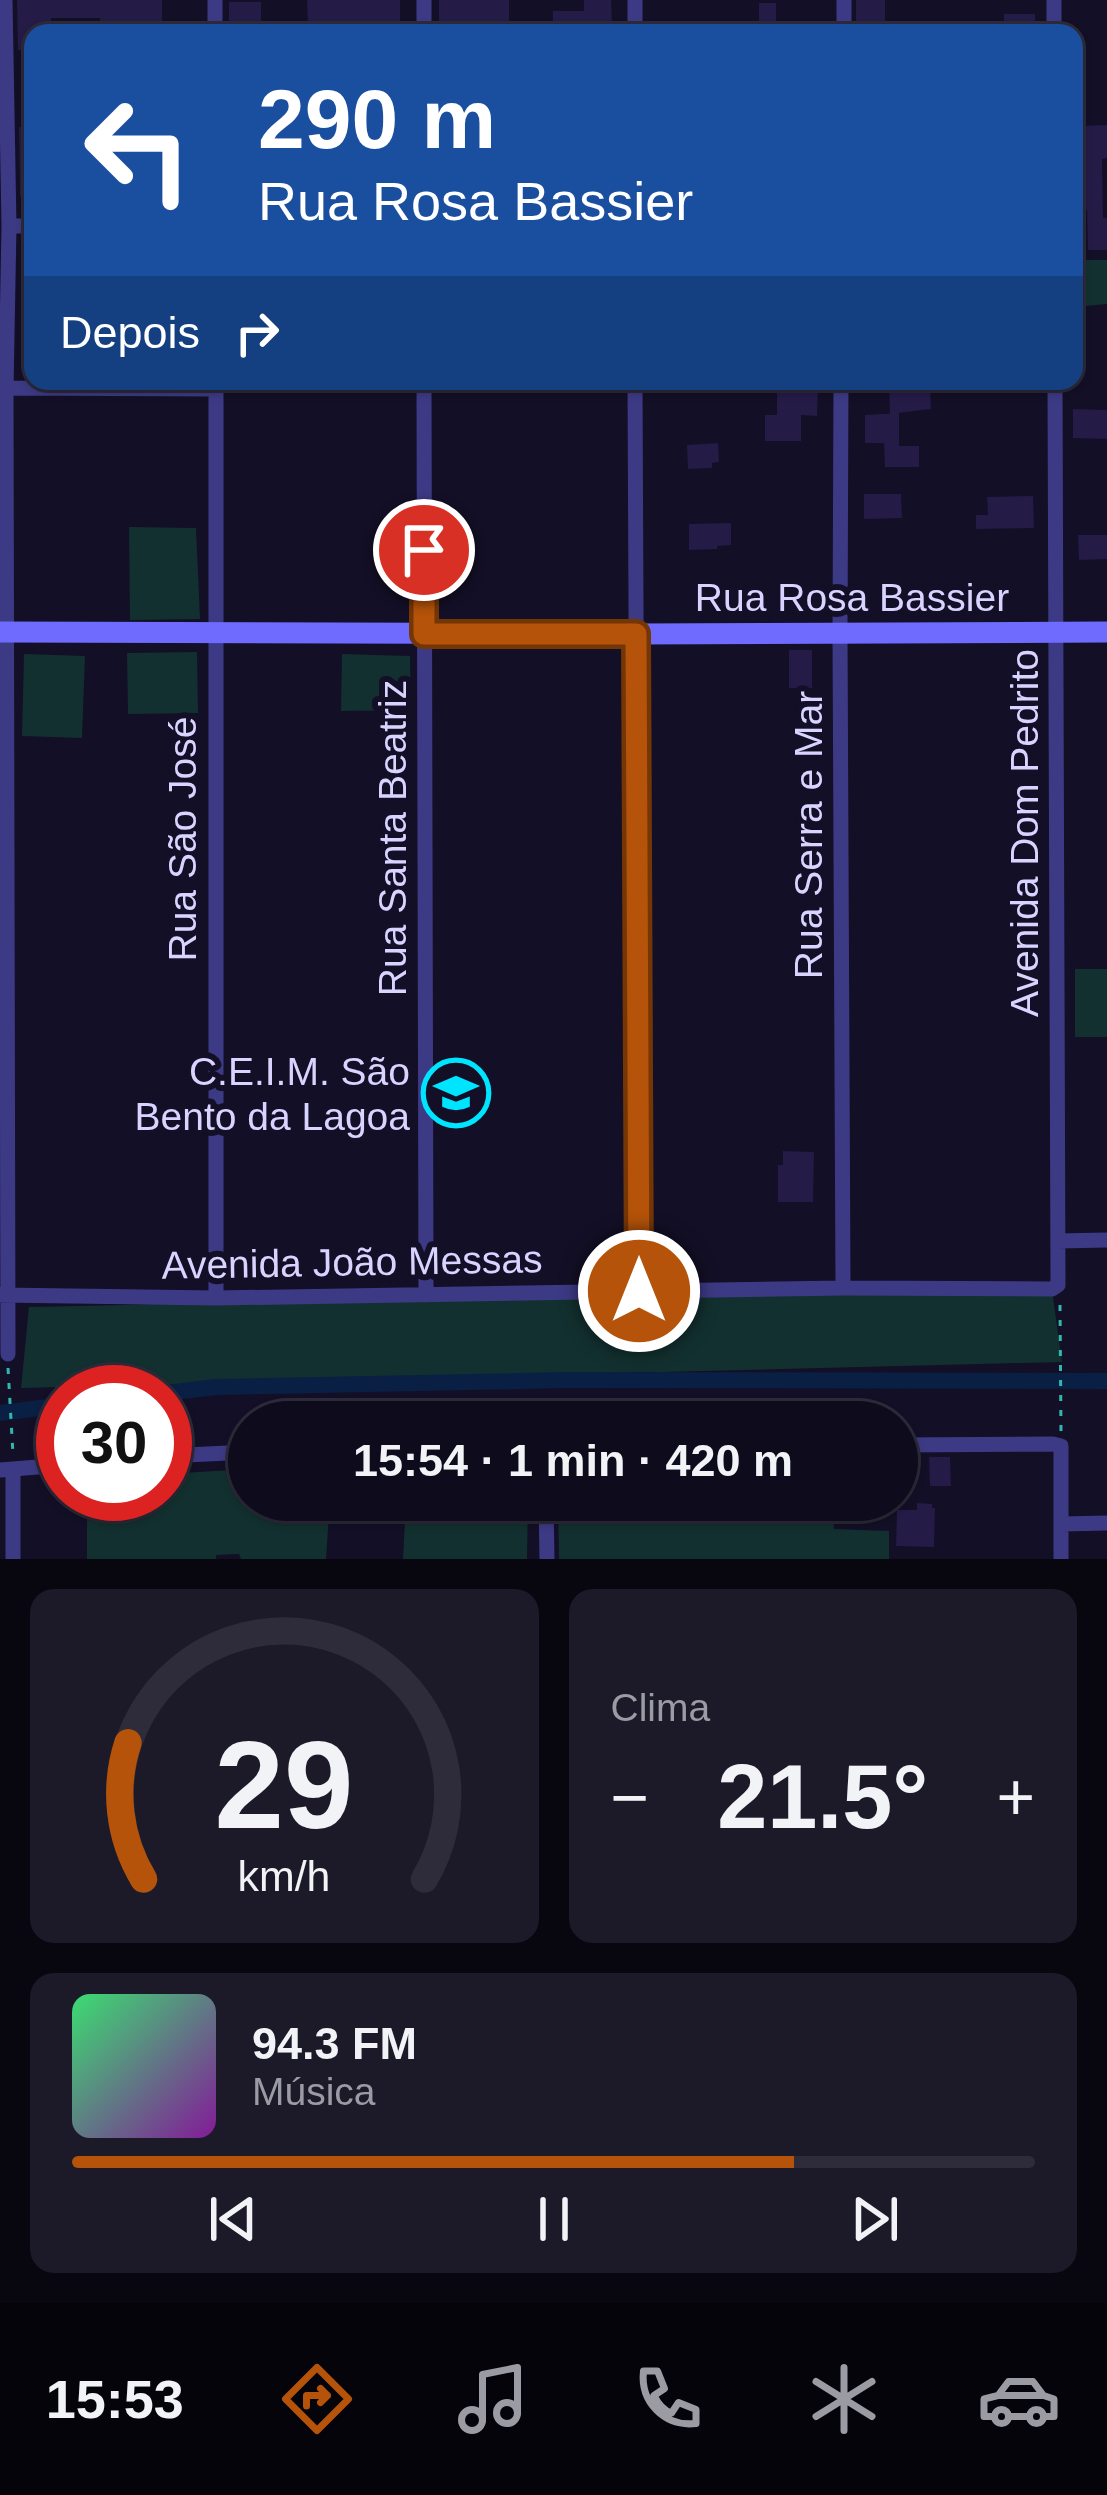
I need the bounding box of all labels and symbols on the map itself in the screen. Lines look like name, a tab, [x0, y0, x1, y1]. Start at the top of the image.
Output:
pin	[373, 499, 475, 601]
street label: Rua Rosa Bassier	[695, 576, 1009, 619]
street label: Avenida Dom Pedrito	[1003, 649, 1046, 1017]
street label: Rua Santa Beatriz	[371, 680, 414, 996]
street label: Rua Serra e Mar	[787, 691, 830, 979]
street label: Rua São José	[161, 717, 204, 962]
place label: C.E.I.M. São Bento da Lagoa	[135, 1050, 410, 1138]
school or university icon: C.E.I.M. São Bento da Lagoa	[421, 1058, 491, 1128]
position arrow	[576, 1228, 702, 1354]
street label: Avenida João Messas	[161, 1237, 543, 1287]
speed limit sign: 30	[36, 1365, 192, 1521]

